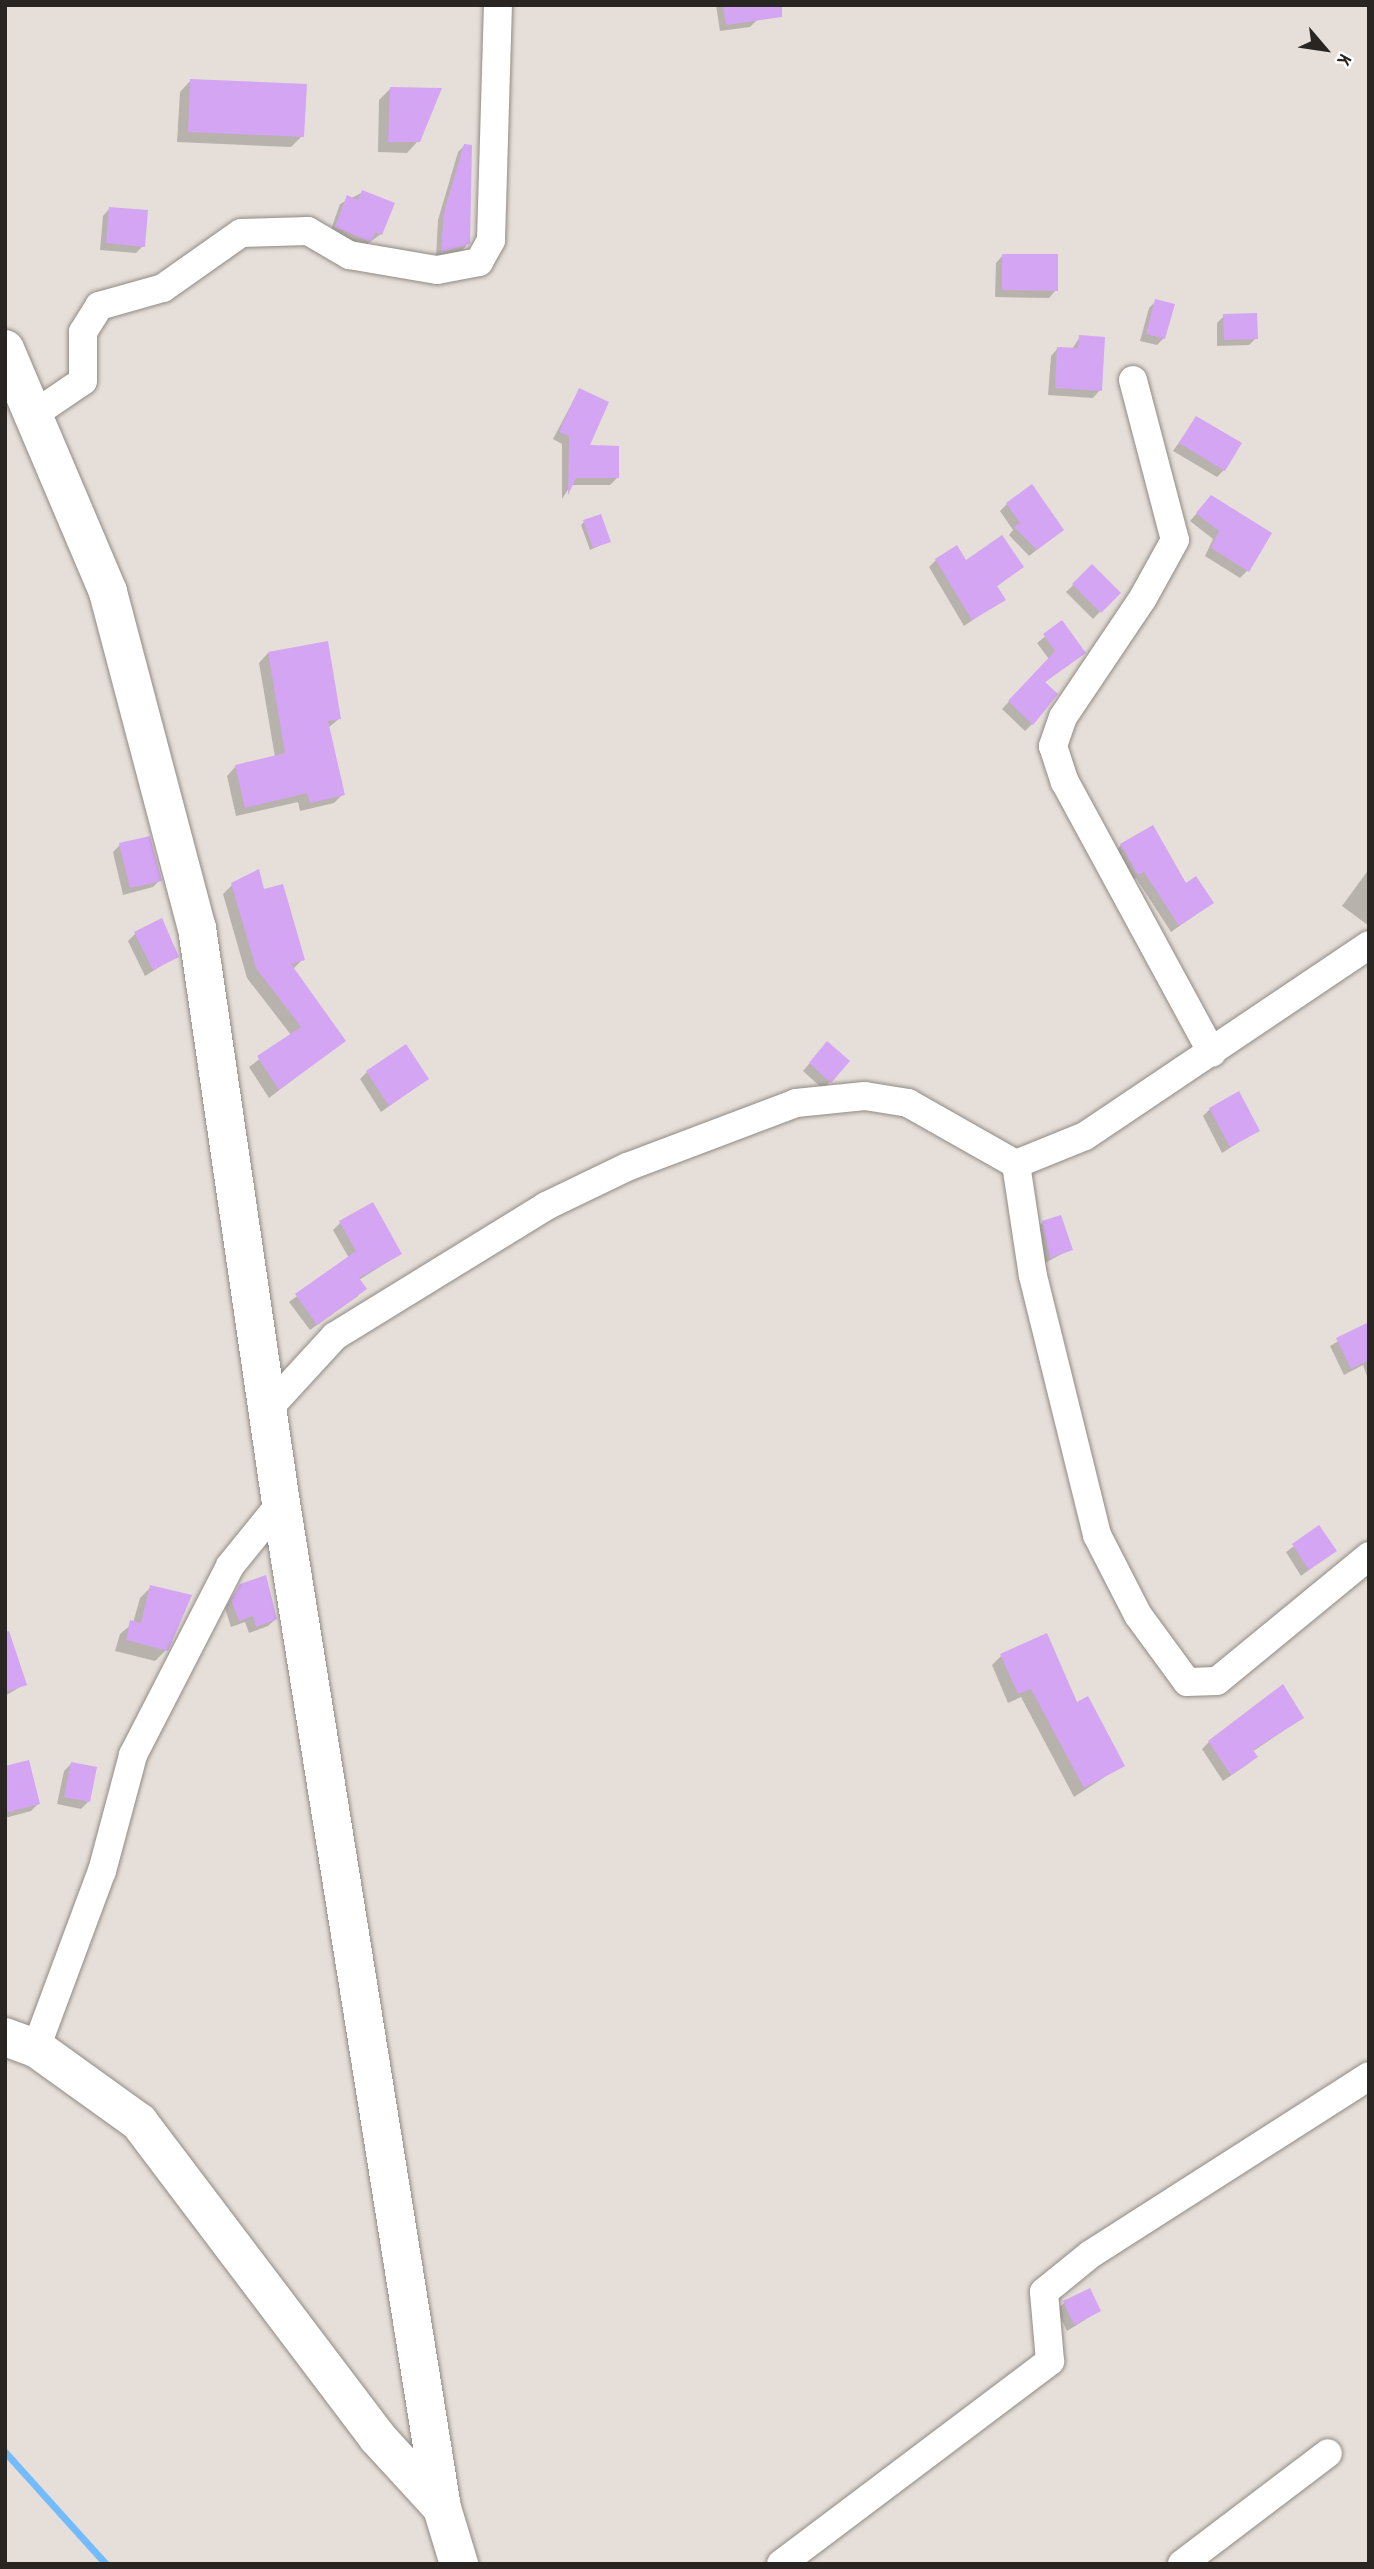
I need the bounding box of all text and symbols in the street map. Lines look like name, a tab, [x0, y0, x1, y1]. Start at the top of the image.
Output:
north arrow	[1290, 14, 1360, 84]
text: K	[1331, 50, 1356, 69]

